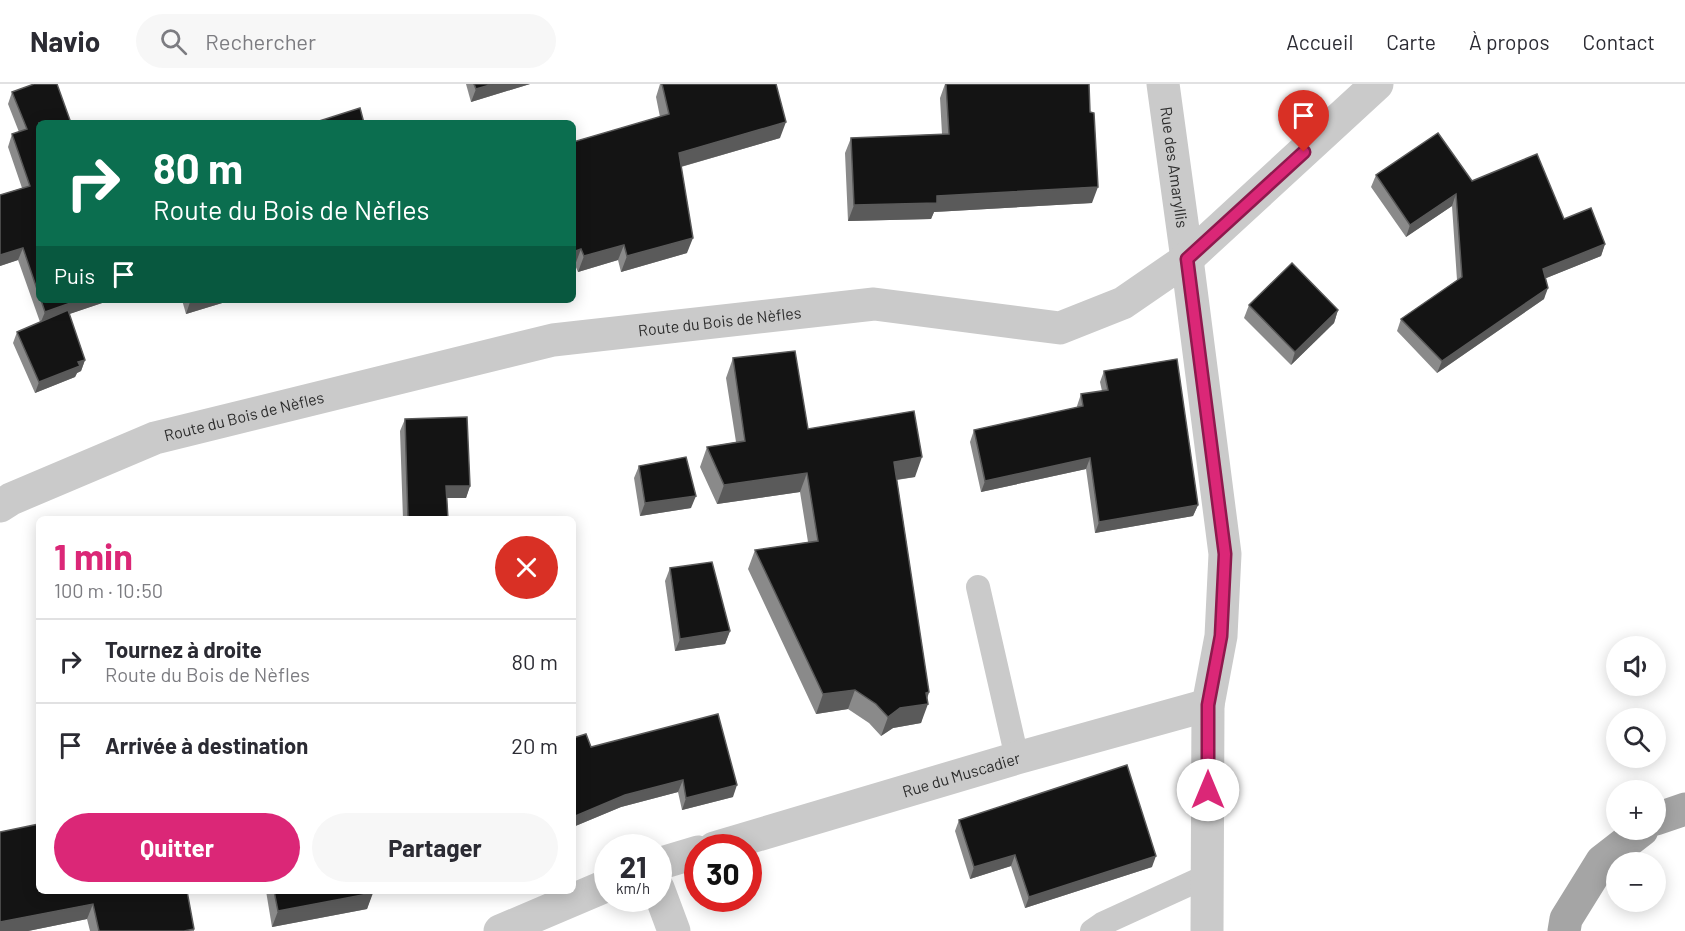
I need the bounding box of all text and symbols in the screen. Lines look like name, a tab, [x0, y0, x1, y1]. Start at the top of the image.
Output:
search box	[136, 14, 556, 68]
text: Navio	[30, 24, 100, 58]
icon: search	[157, 25, 190, 58]
text: Rechercher	[205, 28, 316, 54]
text: Accueil	[1286, 29, 1353, 54]
text: Carte	[1386, 29, 1436, 54]
text: À propos	[1469, 29, 1550, 54]
text: Contact	[1583, 29, 1655, 54]
pin	[1278, 90, 1329, 152]
icon: arrive	[1287, 99, 1320, 132]
street label: Rue des Amaryllis	[1157, 105, 1193, 229]
text: 80 m	[153, 142, 243, 192]
icon: right	[54, 144, 132, 222]
text: Route du Bois de Nèfles	[153, 193, 430, 225]
icon: arrive	[107, 258, 140, 291]
text: Puis	[54, 262, 95, 288]
street label: Route du Bois de Nèfles	[637, 302, 802, 339]
street label: Route du Bois de Nèfles	[162, 387, 326, 444]
text: 1 min	[54, 534, 133, 577]
button: close	[495, 536, 558, 599]
text: 100 m · 10:50	[54, 578, 163, 602]
text: Tournez à droite	[105, 636, 262, 662]
map controls	[1606, 636, 1666, 912]
button: sound	[1606, 636, 1666, 696]
icon: right	[54, 645, 87, 678]
text: 80 m	[512, 648, 558, 674]
text: Route du Bois de Nèfles	[105, 662, 310, 686]
button: search	[1606, 708, 1666, 768]
icon: arrive	[54, 729, 87, 762]
text: Arrivée à destination	[105, 732, 308, 758]
text: 20 m	[511, 732, 558, 758]
street label: Rue du Muscadier	[900, 748, 1022, 801]
position arrow	[1176, 758, 1240, 822]
button: +	[1606, 780, 1666, 840]
button: Quitter	[54, 813, 300, 882]
button: Partager	[312, 813, 558, 882]
speed limit sign: 30	[684, 834, 762, 912]
text: 21	[619, 848, 647, 884]
button: −	[1606, 852, 1666, 912]
text: km/h	[616, 879, 650, 897]

